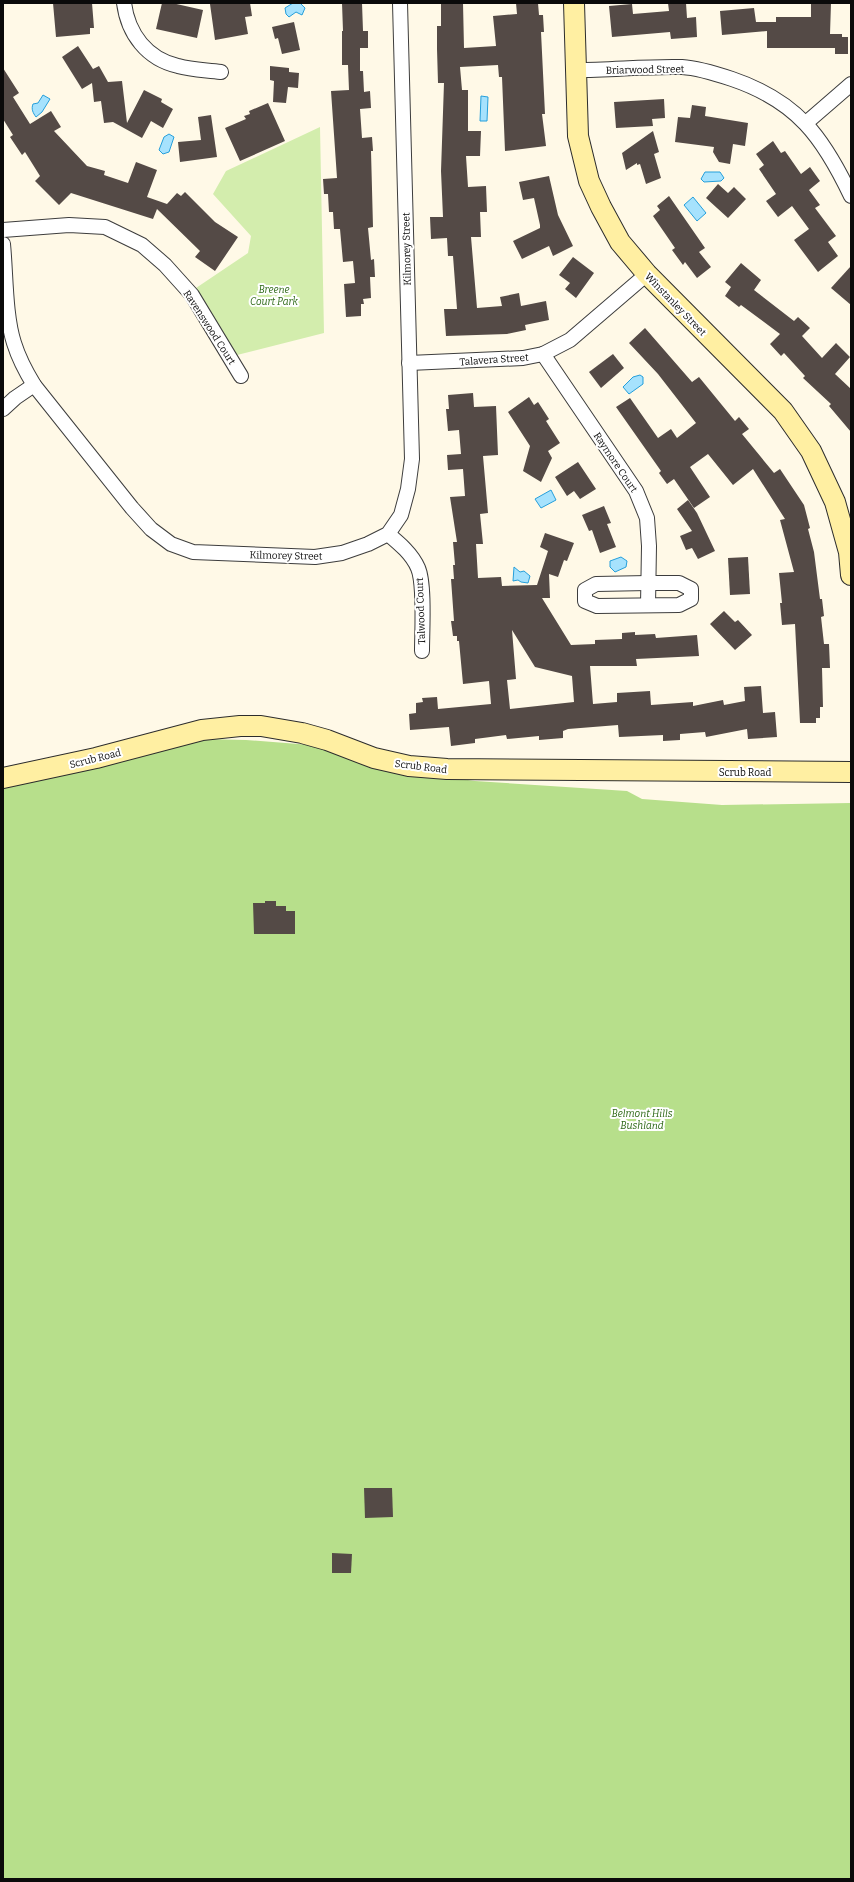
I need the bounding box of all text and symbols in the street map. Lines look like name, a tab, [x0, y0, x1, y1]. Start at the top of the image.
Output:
street label: Briarwood Street	[606, 63, 685, 77]
street label: Kilmorey Street	[400, 212, 414, 286]
street label: Winstanley Street	[642, 271, 709, 339]
park label: Breene Court Park	[250, 284, 299, 308]
street label: Ravenswood Court	[181, 288, 238, 367]
street label: Talavera Street	[459, 352, 529, 368]
street label: Raymore Court	[591, 430, 640, 495]
street label: Kilmorey Street	[249, 549, 323, 563]
street label: Talwood Court	[414, 577, 428, 645]
street label: Scrub Road	[68, 747, 122, 771]
street label: Scrub Road	[394, 758, 448, 776]
street label: Scrub Road	[719, 767, 771, 779]
park label: Belmont Hills Bushland	[612, 1108, 673, 1132]

